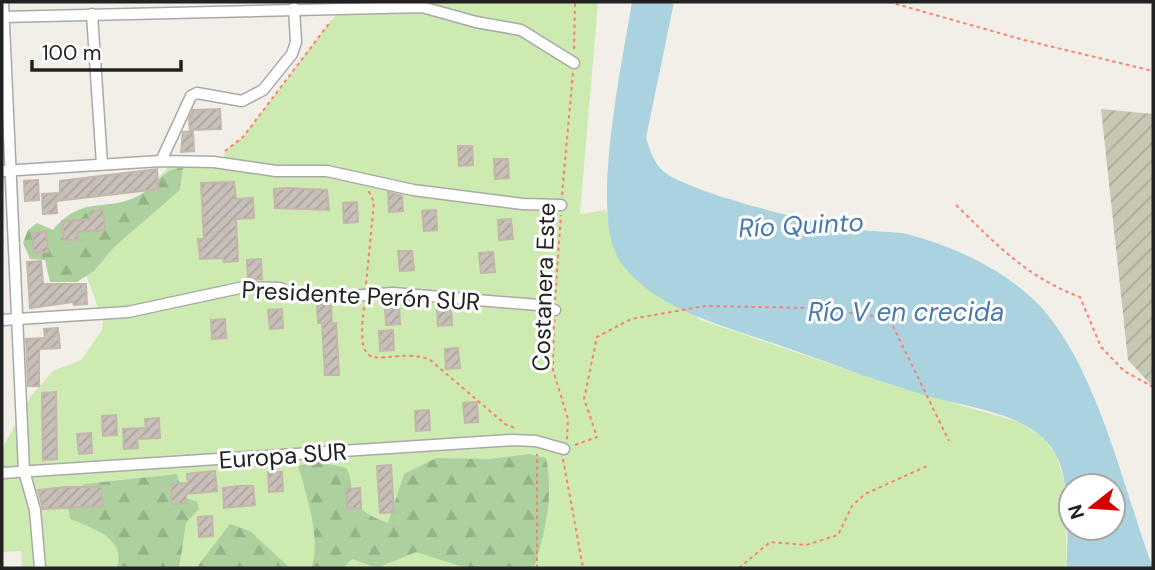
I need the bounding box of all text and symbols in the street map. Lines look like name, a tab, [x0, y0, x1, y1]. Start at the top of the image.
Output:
scale bar	[32, 28, 180, 72]
text: 100 m	[42, 39, 102, 67]
street label: Costanera Este	[525, 202, 562, 372]
water label: Río Quinto	[737, 205, 865, 245]
street label: Presidente Perón SUR	[241, 274, 481, 317]
water label: Río V en crecida	[808, 295, 1004, 329]
street label: Europa SUR	[218, 436, 348, 475]
north arrow	[1057, 472, 1127, 542]
text: N	[1062, 502, 1090, 522]

